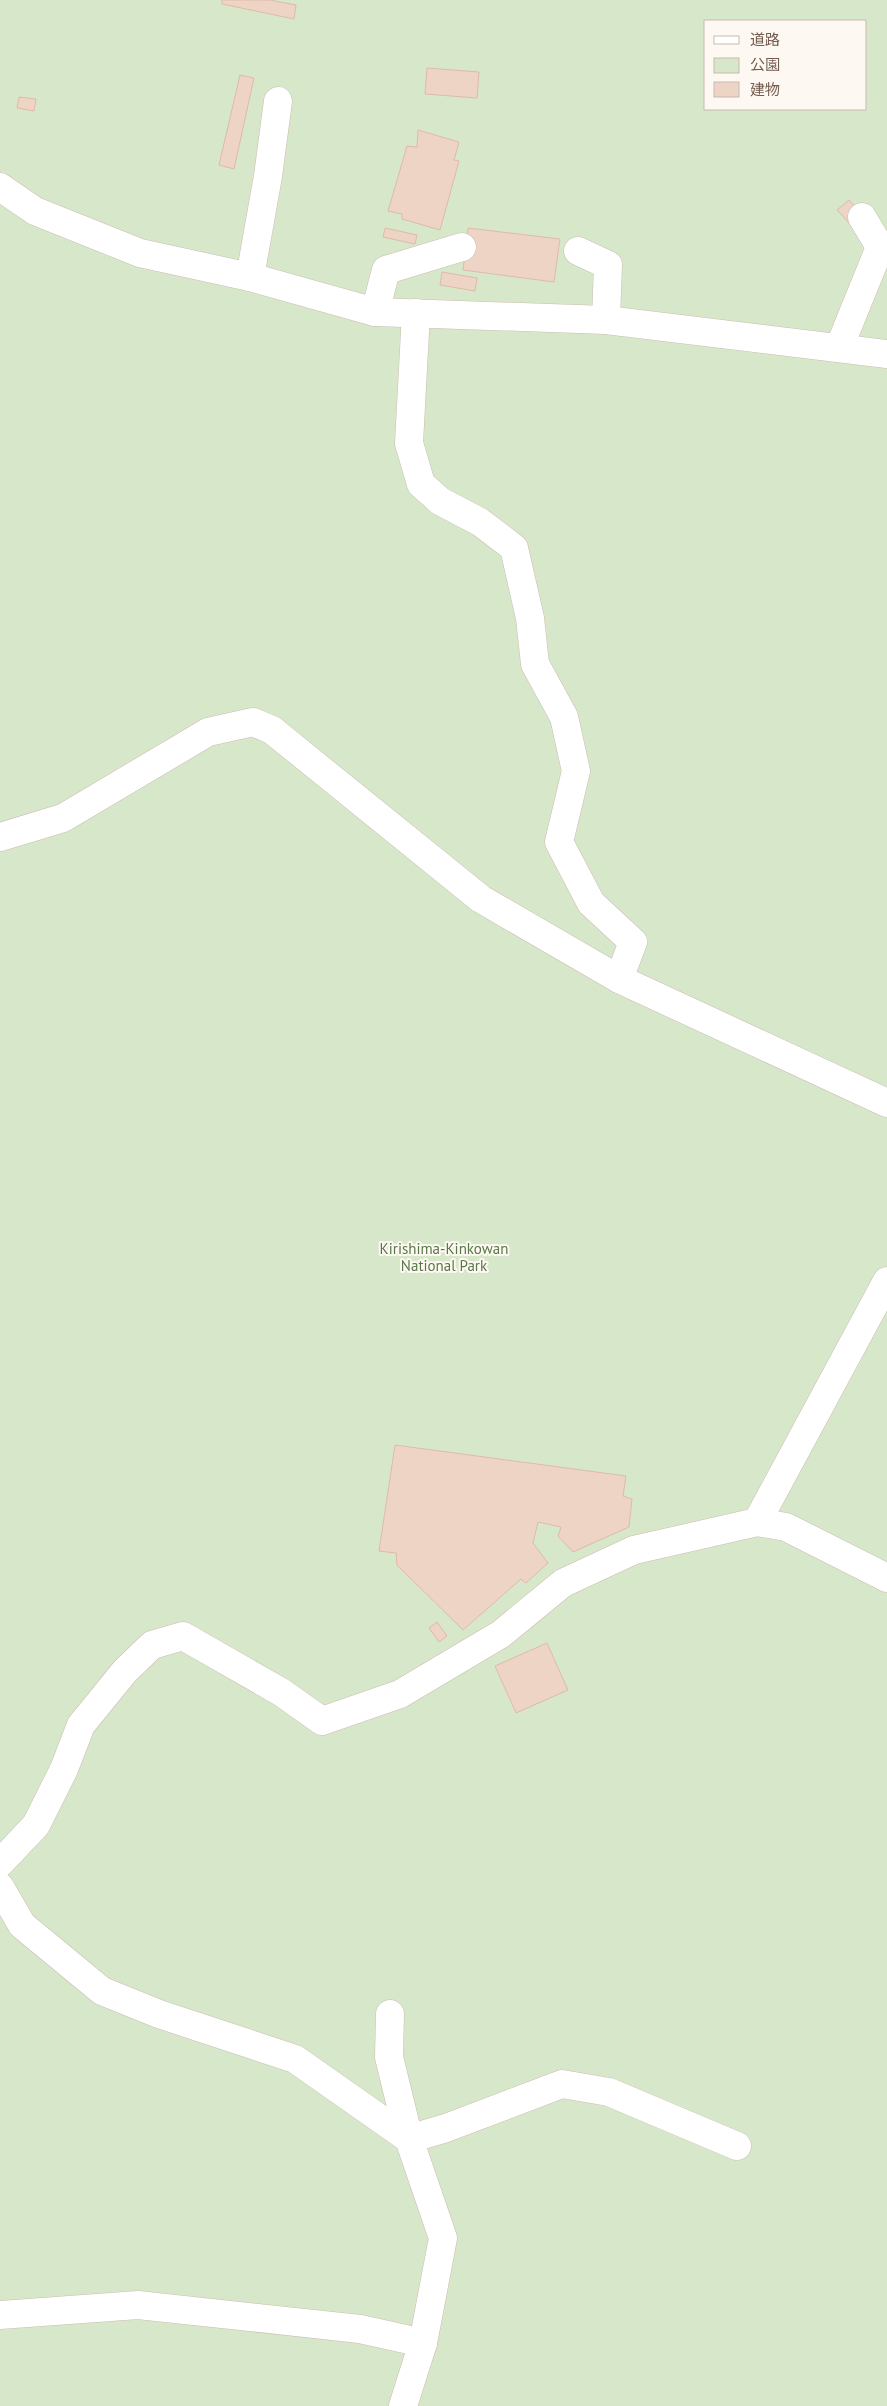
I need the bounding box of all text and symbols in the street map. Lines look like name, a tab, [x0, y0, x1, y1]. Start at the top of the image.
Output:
legend	[704, 20, 867, 110]
text: 道路	[750, 30, 780, 49]
text: 公園	[750, 55, 780, 74]
text: 建物	[750, 80, 780, 99]
park label: Kirishima-Kinkowan National Park	[380, 1239, 508, 1275]

